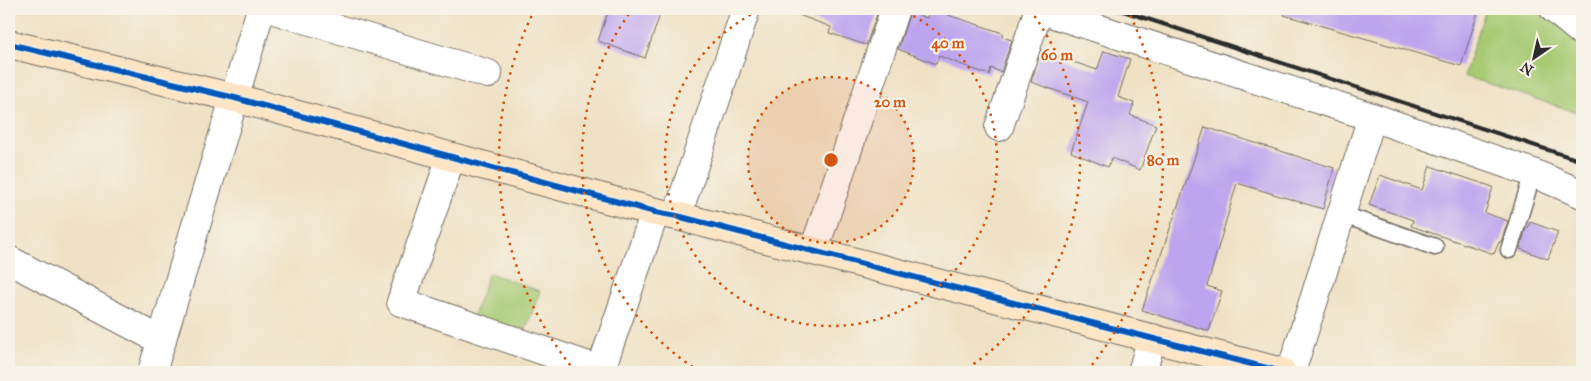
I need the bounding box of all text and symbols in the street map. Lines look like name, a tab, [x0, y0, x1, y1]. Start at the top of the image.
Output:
north arrow	[1508, 32, 1558, 82]
text: 40 m	[932, 34, 965, 53]
text: 60 m	[1041, 46, 1074, 64]
text: N	[1517, 58, 1537, 79]
text: 20 m	[874, 93, 906, 111]
centre of rings	[822, 151, 840, 169]
text: 80 m	[1147, 151, 1180, 169]

